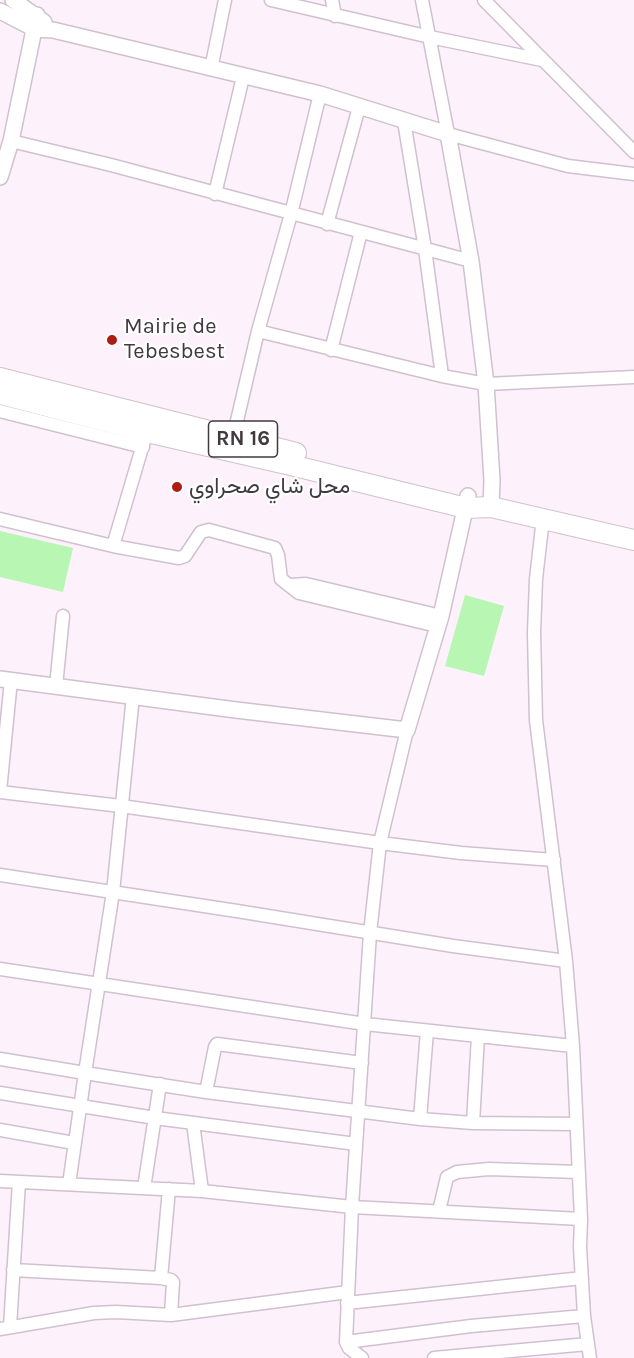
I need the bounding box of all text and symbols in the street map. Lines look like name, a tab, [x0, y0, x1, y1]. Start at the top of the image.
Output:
place label: Mairie de Tebesbest	[124, 314, 225, 366]
marker: Mairie de Tebesbest	[105, 333, 119, 347]
road number: RN 16	[208, 421, 278, 457]
place label: محل شاي صحراوي	[189, 474, 350, 500]
marker: محل شاي صحراوي	[170, 480, 184, 494]

